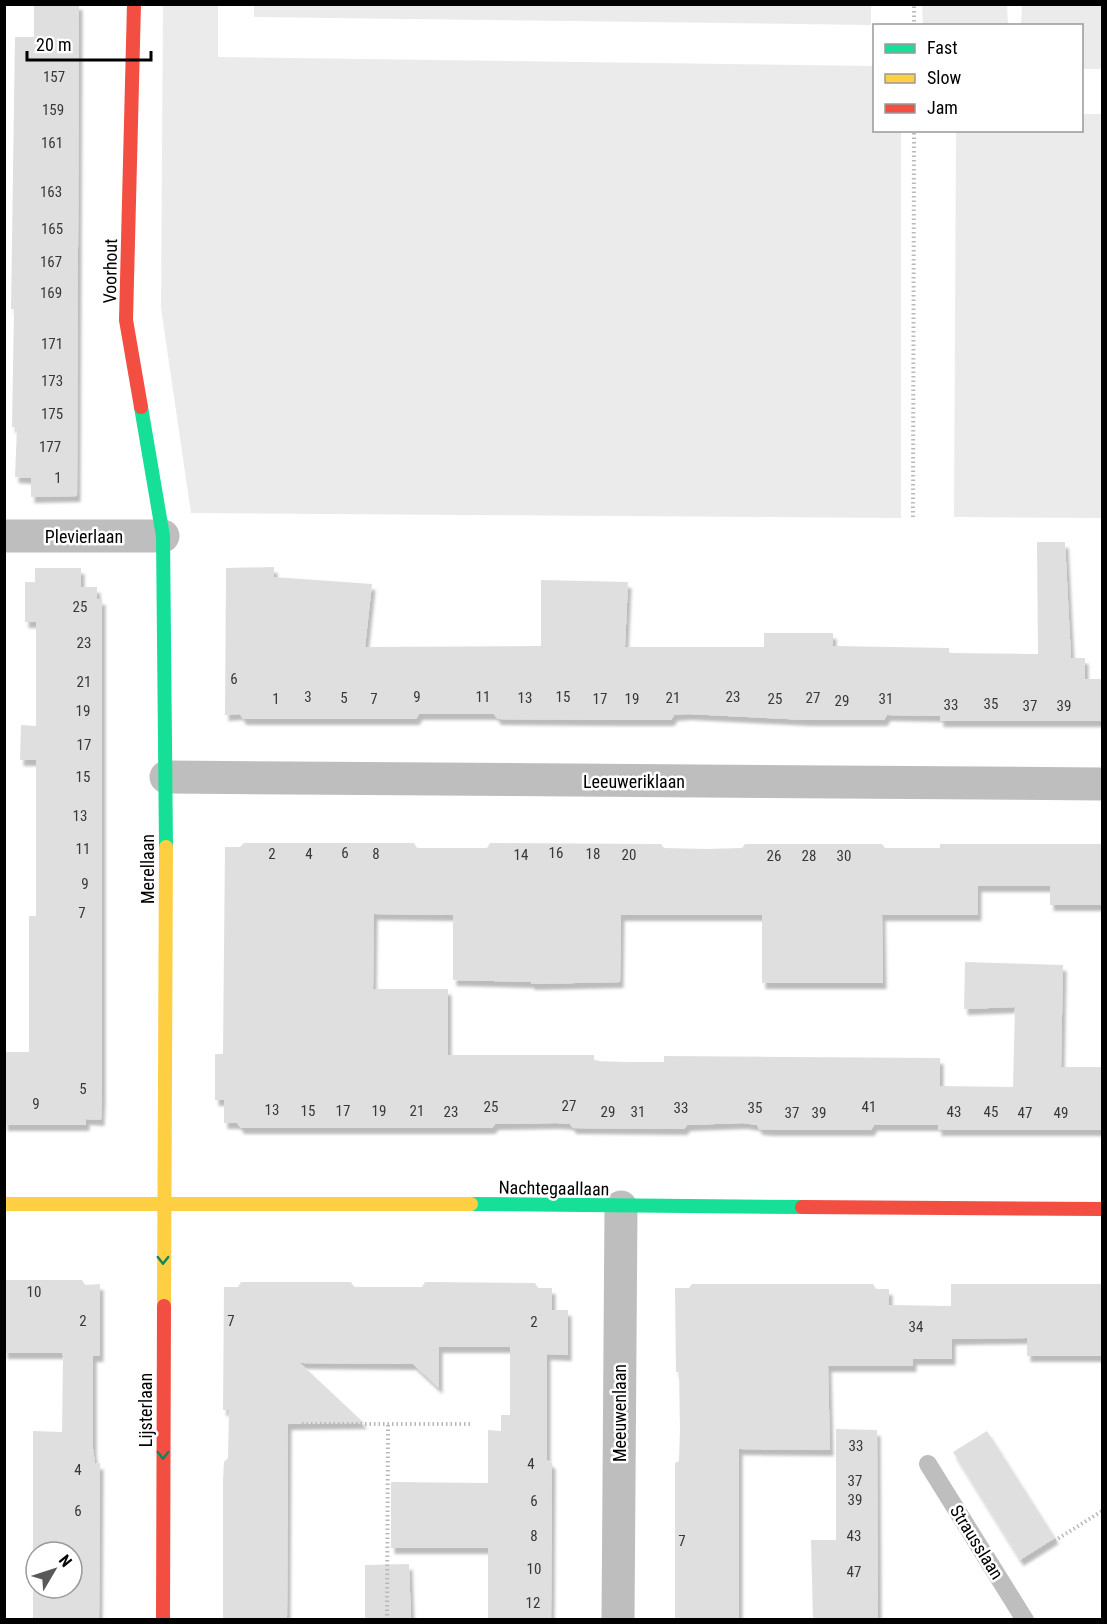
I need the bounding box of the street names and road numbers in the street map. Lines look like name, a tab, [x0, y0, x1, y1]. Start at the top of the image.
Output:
street label: Voorhout	[99, 238, 121, 304]
street label: Plevierlaan	[45, 526, 123, 547]
street label: Leeuweriklaan	[583, 771, 685, 792]
street label: Merellaan	[137, 834, 158, 904]
street label: Nachtegaallaan	[498, 1177, 610, 1199]
street label: Meeuwenlaan	[609, 1364, 630, 1462]
street label: Lijsterlaan	[135, 1373, 156, 1447]
street label: Strausslaan	[946, 1501, 1008, 1583]

